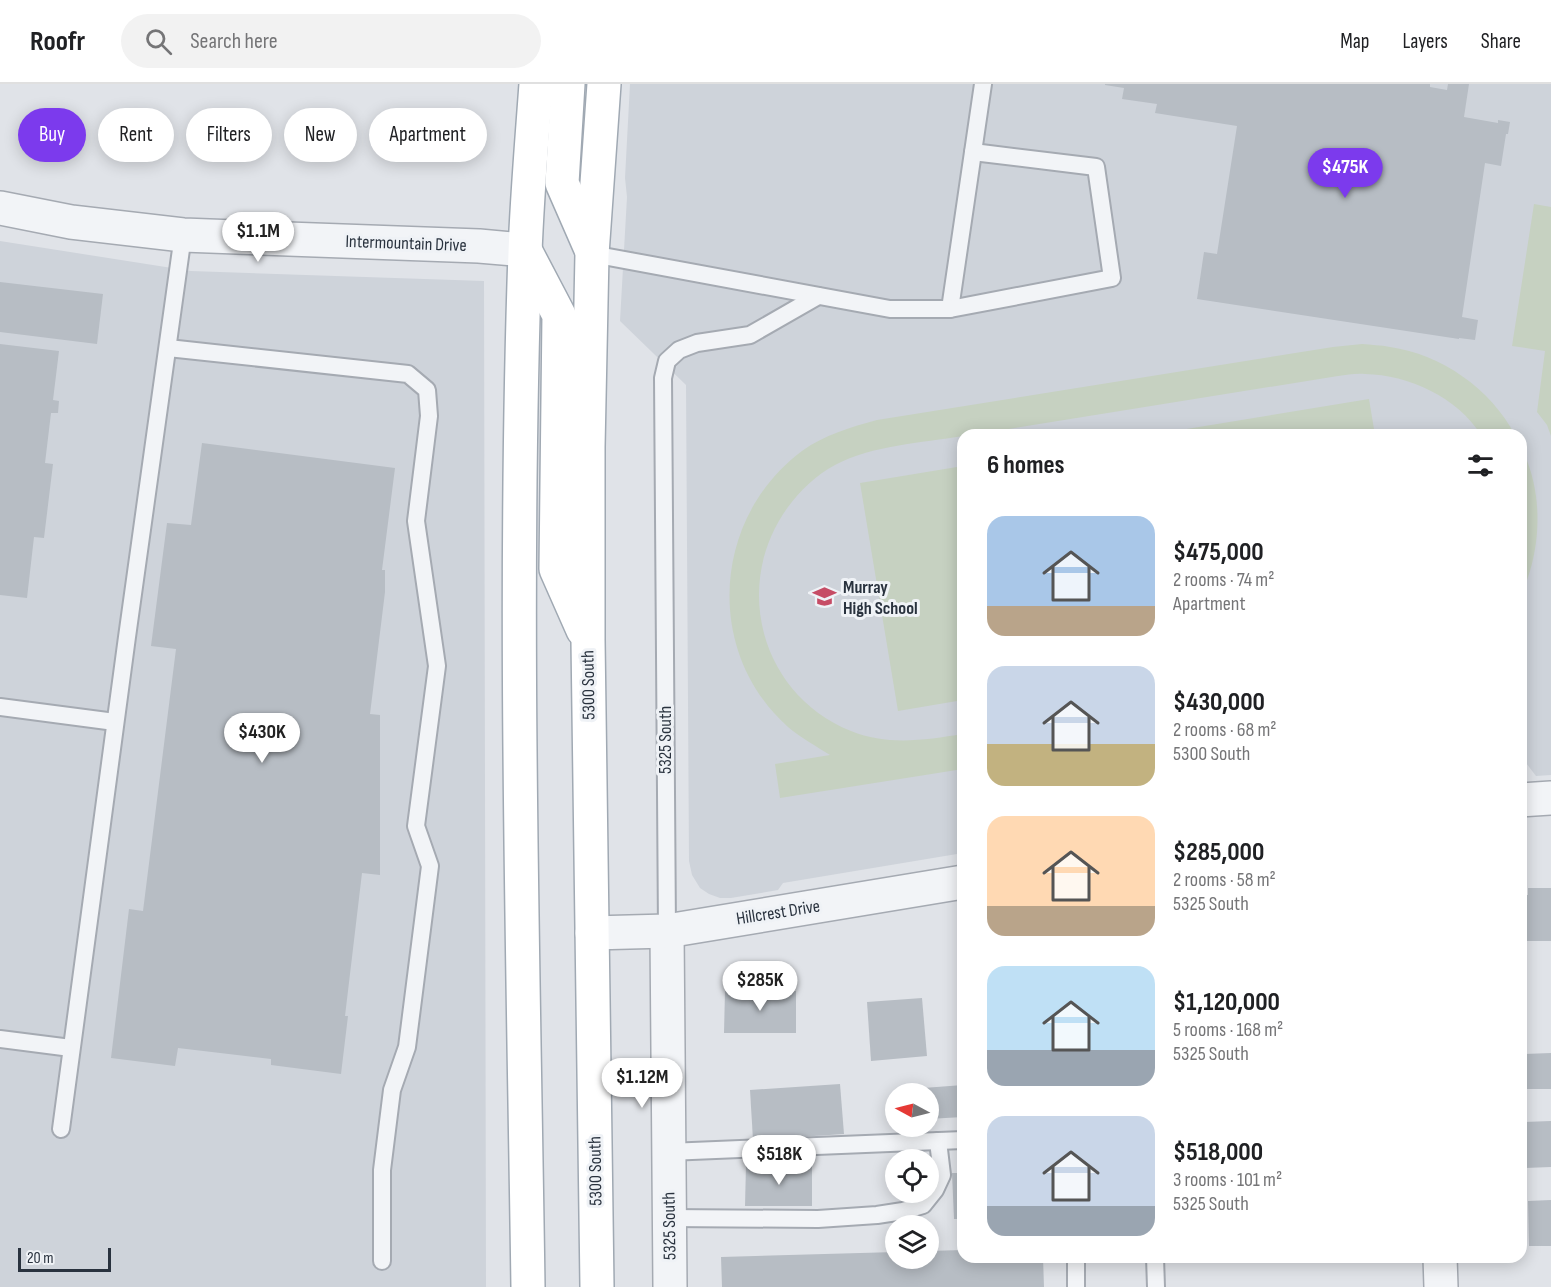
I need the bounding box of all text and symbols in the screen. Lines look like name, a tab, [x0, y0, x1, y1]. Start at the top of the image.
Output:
search box	[121, 14, 541, 68]
text: Roofr	[30, 25, 85, 58]
icon: search	[142, 25, 175, 58]
text: Search here	[190, 28, 278, 55]
text: Map	[1340, 29, 1369, 54]
text: Layers	[1402, 29, 1448, 54]
text: Share	[1481, 29, 1521, 54]
chip: Buy	[18, 108, 86, 162]
chip: Rent	[98, 108, 174, 162]
chip: Filters	[186, 108, 272, 162]
chip: New	[284, 108, 357, 162]
chip: Apartment	[369, 108, 487, 162]
pin: $475K	[1303, 148, 1387, 199]
text: $475K	[1322, 155, 1368, 179]
pin: $1.1M	[216, 212, 300, 263]
text: $1.1M	[236, 219, 280, 243]
street label: Intermountain Drive	[345, 231, 467, 256]
icon: filters	[1464, 449, 1497, 482]
text: 6 homes	[987, 450, 1065, 481]
text: $475,000	[1173, 537, 1264, 568]
icon: home	[1035, 540, 1107, 612]
text: 2 rooms · 74 m²	[1173, 568, 1274, 592]
place label: Murray High School	[843, 577, 918, 619]
school or university icon: Murray High School	[812, 584, 838, 610]
text: Apartment	[1173, 592, 1246, 616]
street label: 5300 South	[577, 650, 600, 720]
text: $430,000	[1173, 687, 1265, 718]
icon: home	[1035, 690, 1107, 762]
street label: 5325 South	[655, 706, 676, 774]
pin: $430K	[220, 713, 304, 764]
text: 2 rooms · 68 m²	[1173, 718, 1277, 742]
text: $430K	[238, 720, 286, 744]
text: 5300 South	[1173, 742, 1250, 766]
text: $285,000	[1173, 837, 1264, 868]
icon: home	[1035, 840, 1107, 912]
text: 2 rooms · 58 m²	[1173, 868, 1276, 892]
text: 5325 South	[1173, 892, 1249, 916]
street label: Hillcrest Drive	[735, 896, 822, 929]
pin: $285K	[718, 961, 802, 1012]
text: $285K	[736, 968, 784, 992]
text: $1,120,000	[1173, 987, 1280, 1018]
icon: home	[1035, 990, 1107, 1062]
text: 5 rooms · 168 m²	[1173, 1018, 1283, 1042]
text: 5325 South	[1173, 1042, 1249, 1066]
pin: $1.12M	[593, 1058, 691, 1109]
text: $1.12M	[616, 1065, 668, 1089]
north arrow	[885, 1083, 939, 1137]
map controls	[885, 1083, 939, 1269]
pin: $518K	[737, 1135, 821, 1186]
street label: 5300 South	[584, 1136, 607, 1206]
text: $518,000	[1173, 1137, 1263, 1168]
icon: home	[1035, 1140, 1107, 1212]
text: $518K	[756, 1142, 802, 1166]
button: locate	[885, 1149, 939, 1203]
text: 3 rooms · 101 m²	[1173, 1168, 1282, 1192]
street label: 5325 South	[658, 1192, 681, 1260]
text: 5325 South	[1173, 1192, 1249, 1216]
button: layers	[885, 1215, 939, 1269]
scale bar	[18, 1245, 111, 1272]
text: 20 m	[27, 1249, 54, 1268]

